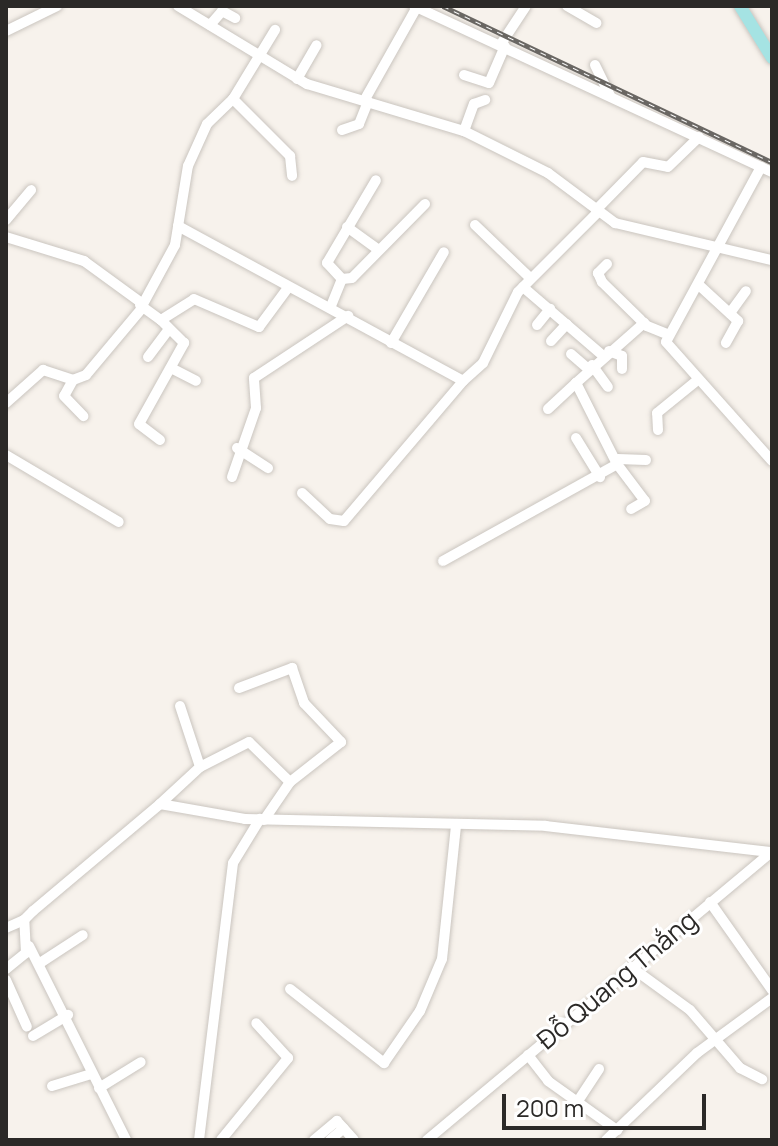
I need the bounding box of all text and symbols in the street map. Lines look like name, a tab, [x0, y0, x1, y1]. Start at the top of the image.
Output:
street label: Đỗ Quang Thắng	[531, 904, 703, 1056]
scale bar	[506, 1078, 710, 1128]
text: 200 m	[516, 1091, 584, 1124]

